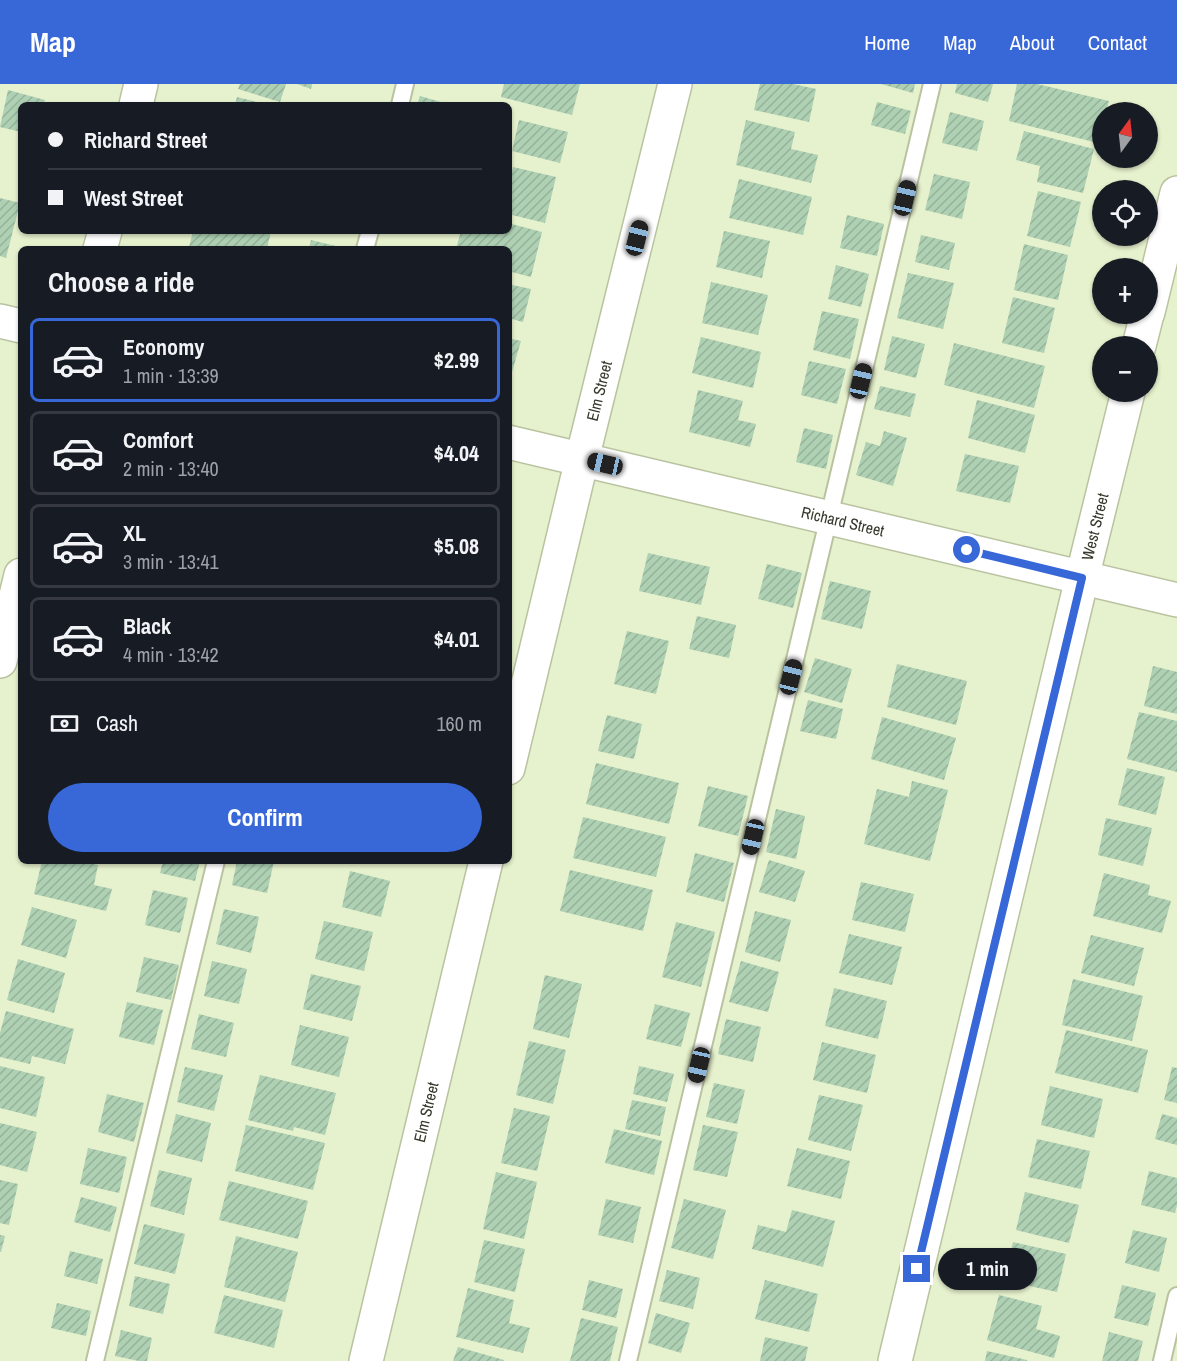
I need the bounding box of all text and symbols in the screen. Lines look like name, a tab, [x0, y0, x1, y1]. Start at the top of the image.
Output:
text: Map	[30, 23, 76, 61]
text: Home	[864, 28, 910, 57]
text: Map	[943, 28, 977, 57]
text: About	[1010, 28, 1055, 57]
text: Contact	[1088, 28, 1147, 57]
north arrow	[1092, 102, 1158, 168]
map controls	[1092, 102, 1158, 402]
text: Richard Street	[84, 125, 207, 155]
car	[892, 178, 918, 218]
button: locate	[1092, 180, 1158, 246]
text: West Street	[84, 183, 183, 213]
car	[624, 218, 650, 258]
button: +	[1092, 258, 1158, 324]
text: Choose a ride	[48, 264, 194, 300]
text: Economy	[123, 332, 204, 362]
icon: car	[51, 333, 105, 387]
button: −	[1092, 336, 1158, 402]
text: $2.99	[434, 345, 479, 375]
street label: Elm Street	[581, 358, 617, 423]
car	[848, 361, 874, 401]
text: 1 min · 13:39	[123, 362, 219, 389]
text: Comfort	[123, 425, 193, 455]
icon: car	[51, 426, 105, 480]
text: $4.04	[434, 438, 479, 468]
car	[585, 451, 625, 477]
text: 2 min · 13:40	[123, 455, 219, 482]
street label: West Street	[1076, 490, 1114, 562]
street label: Richard Street	[799, 501, 887, 542]
text: XL	[123, 518, 146, 548]
icon: car	[51, 519, 105, 573]
text: $5.08	[434, 531, 479, 561]
route start	[953, 536, 980, 563]
text: 3 min · 13:41	[123, 548, 219, 575]
text: Black	[123, 611, 171, 641]
icon: car	[51, 612, 105, 666]
text: $4.01	[434, 624, 479, 654]
text: 4 min · 13:42	[123, 641, 219, 668]
car	[778, 657, 804, 697]
icon: cash	[48, 707, 81, 740]
text: Cash	[96, 708, 138, 738]
text: 160 m	[436, 710, 482, 737]
button: Confirm	[48, 783, 482, 852]
car	[740, 817, 766, 857]
car	[686, 1045, 712, 1085]
street label: Elm Street	[408, 1079, 444, 1144]
callout: 1 min	[938, 1248, 1037, 1290]
route end	[903, 1255, 930, 1282]
text: 1 min	[966, 1255, 1009, 1282]

